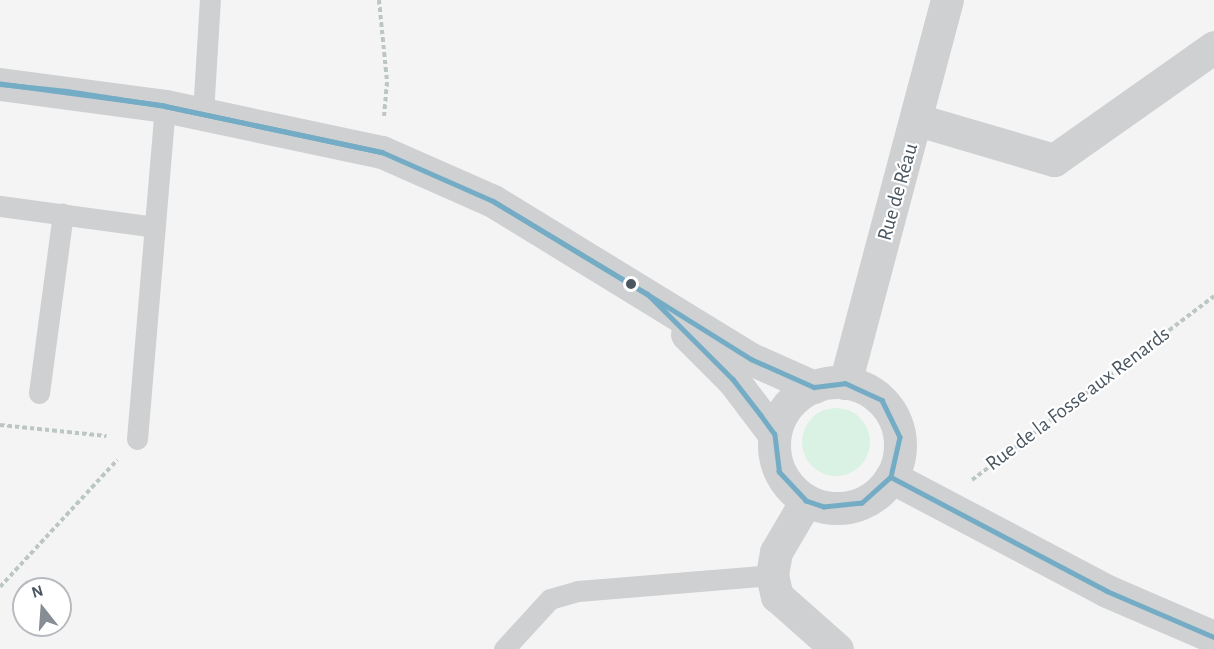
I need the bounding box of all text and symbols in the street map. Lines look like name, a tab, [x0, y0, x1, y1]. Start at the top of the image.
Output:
street label: Rue de Réau	[872, 140, 924, 244]
unlabelled marker	[625, 278, 637, 290]
street label: Rue de la Fosse aux Renards	[981, 321, 1175, 477]
north arrow	[12, 577, 72, 637]
text: N	[30, 582, 45, 601]

